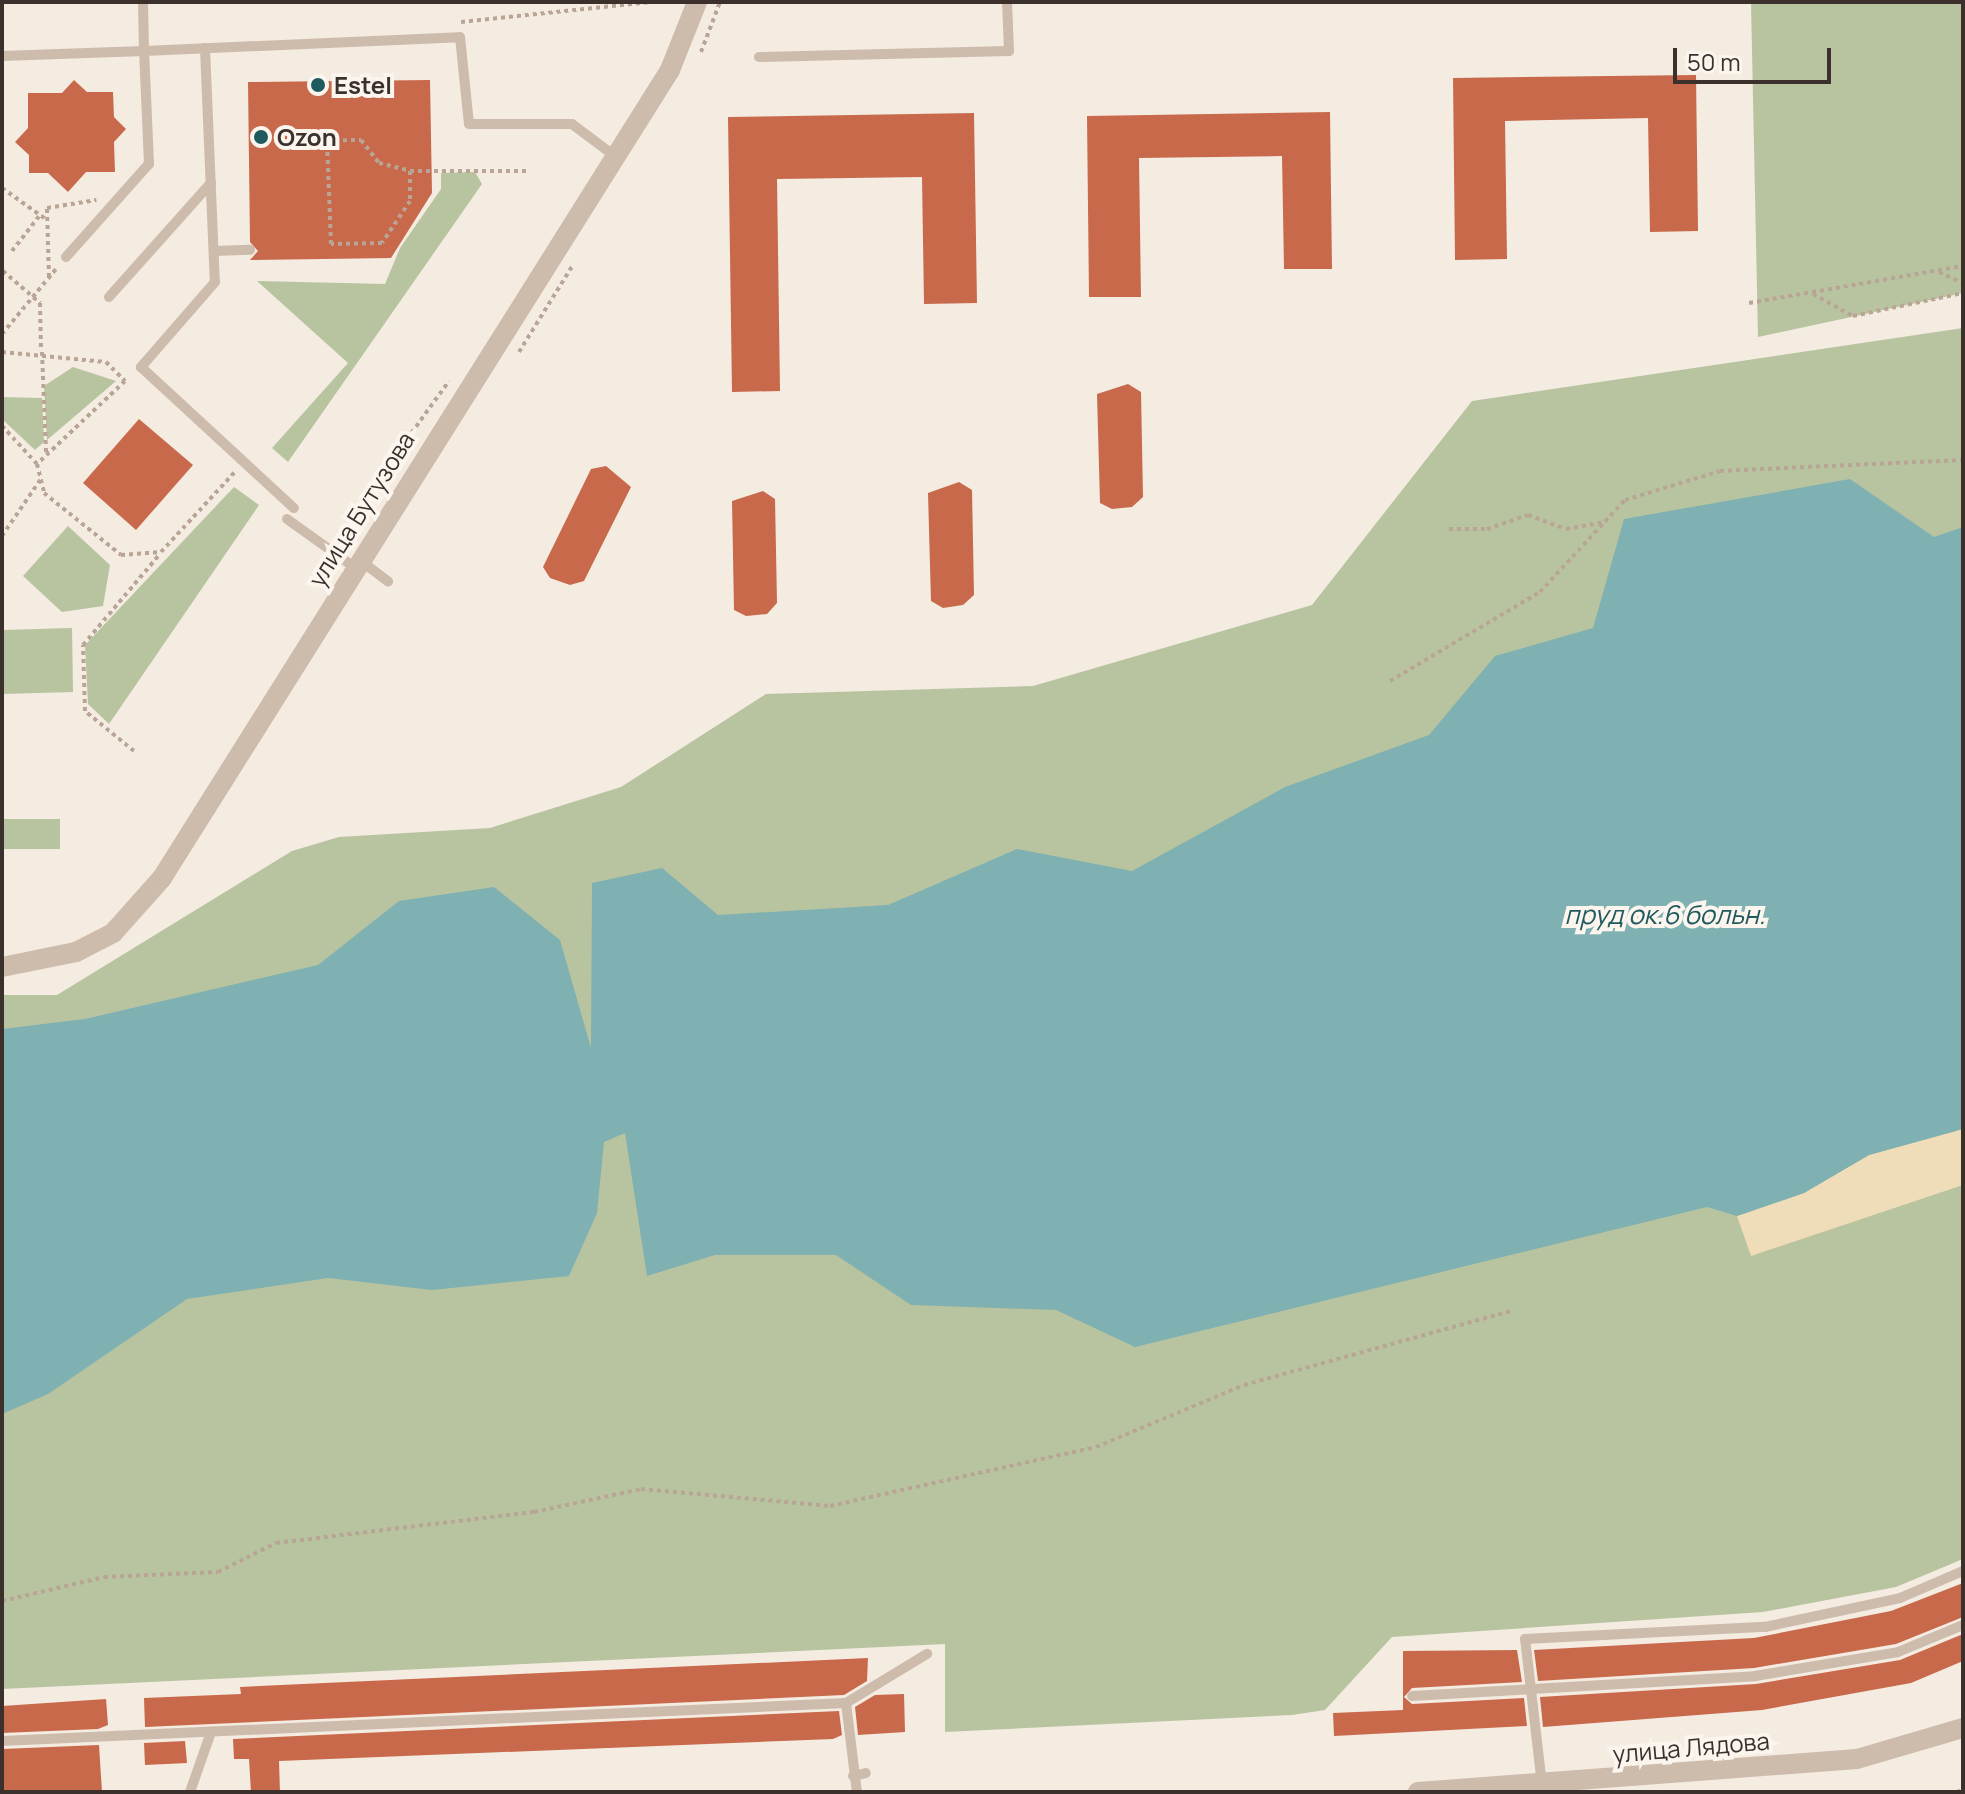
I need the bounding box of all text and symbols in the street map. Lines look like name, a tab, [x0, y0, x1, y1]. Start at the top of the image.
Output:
scale bar	[1677, 32, 1835, 82]
text: 50 m	[1687, 45, 1741, 78]
place label: Estel	[334, 71, 392, 99]
marker: Estel	[309, 76, 327, 94]
place label: Ozon	[277, 123, 337, 151]
marker: Ozon	[252, 128, 270, 146]
street label: улица Бутузова	[302, 426, 420, 592]
water label: пруд ок.6 больн.	[1565, 899, 1765, 931]
street label: улица Лядова	[1611, 1726, 1771, 1768]

